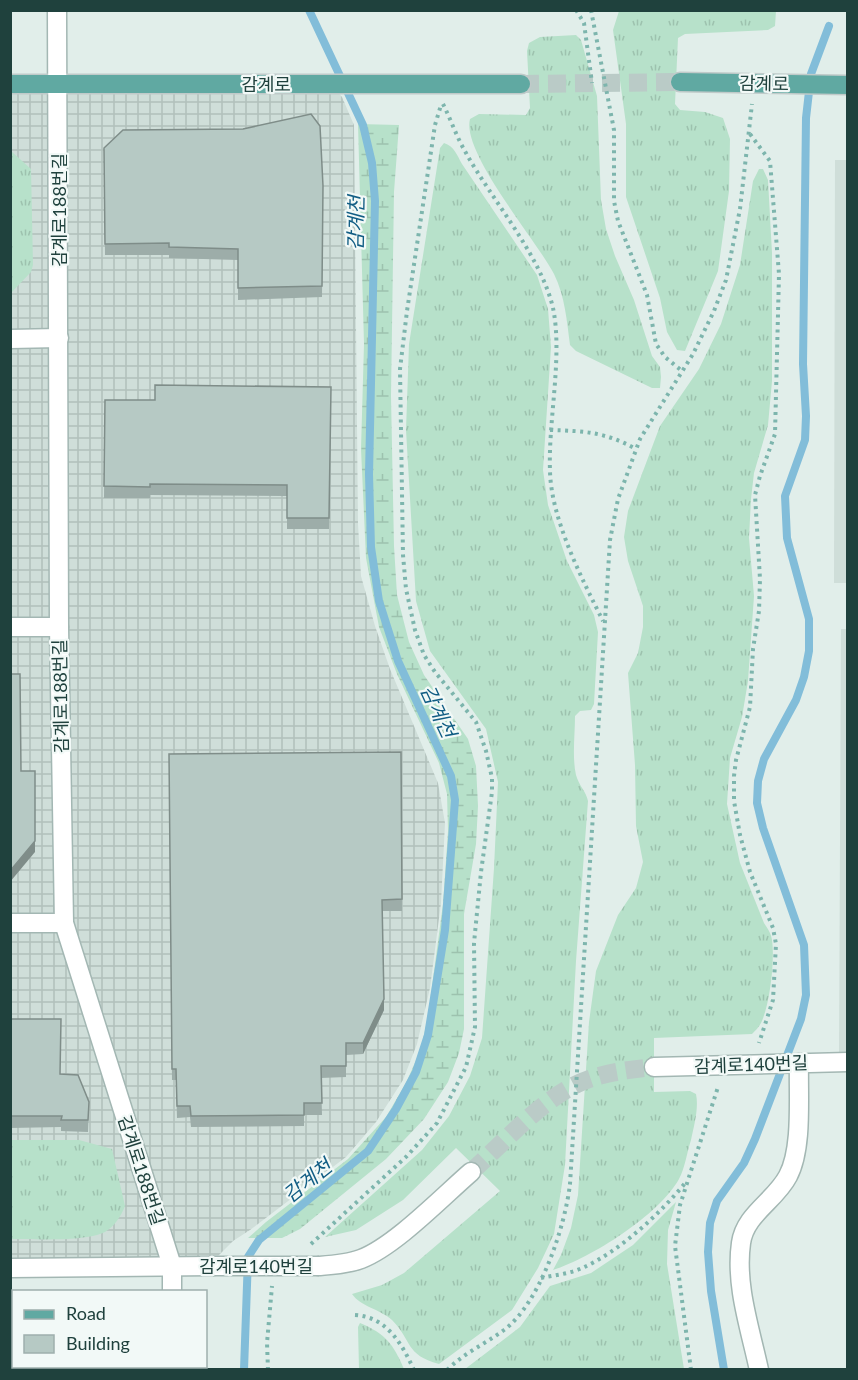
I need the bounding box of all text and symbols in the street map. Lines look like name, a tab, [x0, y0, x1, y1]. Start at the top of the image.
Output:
street label: 감계로	[739, 72, 789, 94]
street label: 감계로	[241, 73, 291, 95]
street label: 감계로188번길	[48, 153, 70, 267]
water label: 감계천	[343, 193, 368, 251]
street label: 감계로188번길	[48, 639, 72, 753]
water label: 감계천	[416, 681, 463, 743]
street label: 감계로140번길	[694, 1051, 808, 1077]
street label: 감계로188번길	[114, 1112, 170, 1228]
water label: 감계천	[278, 1152, 338, 1207]
street label: 감계로140번길	[199, 1255, 313, 1277]
legend	[12, 1290, 207, 1368]
text: Road	[66, 1302, 106, 1324]
text: Building	[66, 1332, 130, 1354]

